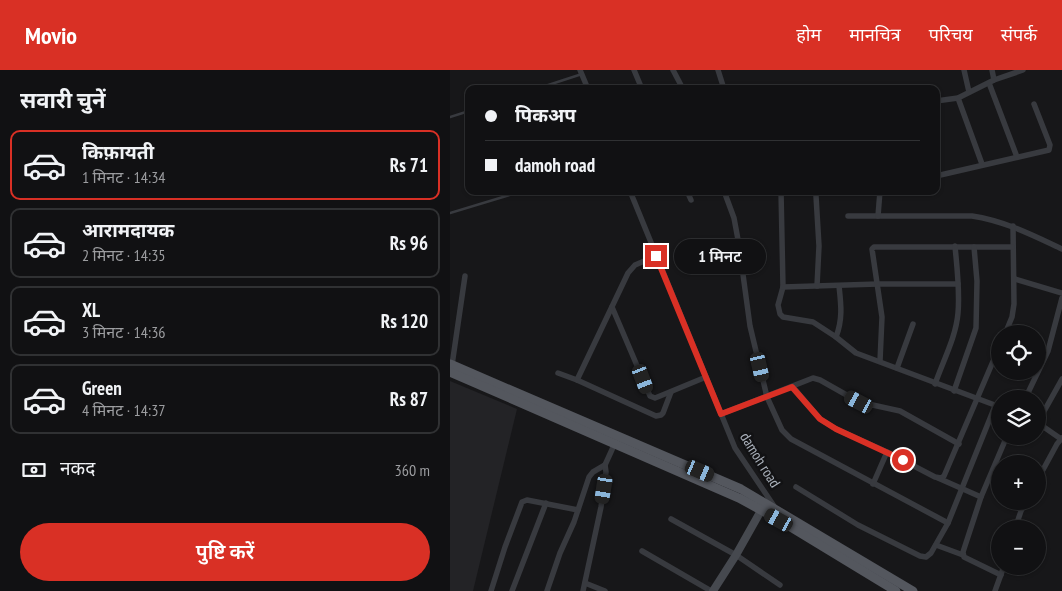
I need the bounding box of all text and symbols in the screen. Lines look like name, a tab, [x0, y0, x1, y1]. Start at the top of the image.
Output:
text: Movio	[25, 20, 77, 51]
text: होम	[796, 23, 821, 46]
text: मानचित्र	[849, 23, 901, 46]
text: परिचय	[929, 23, 973, 46]
text: संपर्क	[1001, 23, 1037, 46]
text: सवारी चुनें	[20, 86, 105, 114]
text: पिकअप	[515, 103, 576, 127]
text: किफ़ायती	[82, 140, 154, 164]
icon: car	[22, 143, 67, 188]
text: Rs 71	[390, 153, 428, 177]
text: damoh road	[515, 153, 595, 177]
text: 1 मिनट · 14:34	[82, 167, 166, 187]
text: आरामदायक	[82, 218, 174, 242]
icon: car	[22, 221, 67, 266]
text: Rs 96	[390, 231, 428, 255]
callout: 1 मिनट	[674, 238, 766, 274]
text: 2 मिनट · 14:35	[82, 245, 166, 265]
route end	[645, 245, 667, 267]
text: 1 मिनट	[698, 246, 742, 266]
text: XL	[82, 298, 100, 322]
icon: car	[22, 299, 67, 344]
text: Rs 120	[381, 309, 428, 333]
text: 3 मिनट · 14:36	[82, 322, 166, 342]
map controls	[991, 325, 1046, 575]
button: locate	[991, 325, 1046, 380]
car	[749, 351, 770, 383]
car	[630, 362, 655, 396]
text: Green	[82, 376, 122, 400]
icon: car	[22, 377, 67, 422]
text: Rs 87	[390, 387, 428, 411]
car	[842, 388, 875, 416]
button: layers	[991, 390, 1046, 445]
text: 4 मिनट · 14:37	[82, 400, 166, 420]
street label: damoh road	[736, 429, 785, 491]
route start	[892, 449, 914, 471]
button: +	[991, 455, 1046, 510]
icon: cash	[20, 456, 48, 484]
text: नकद	[60, 456, 95, 480]
car	[683, 458, 716, 484]
text: 360 m	[395, 460, 430, 480]
car	[594, 473, 613, 505]
car	[762, 506, 795, 534]
button: −	[991, 520, 1046, 575]
button: पुष्टि करें	[20, 523, 430, 581]

